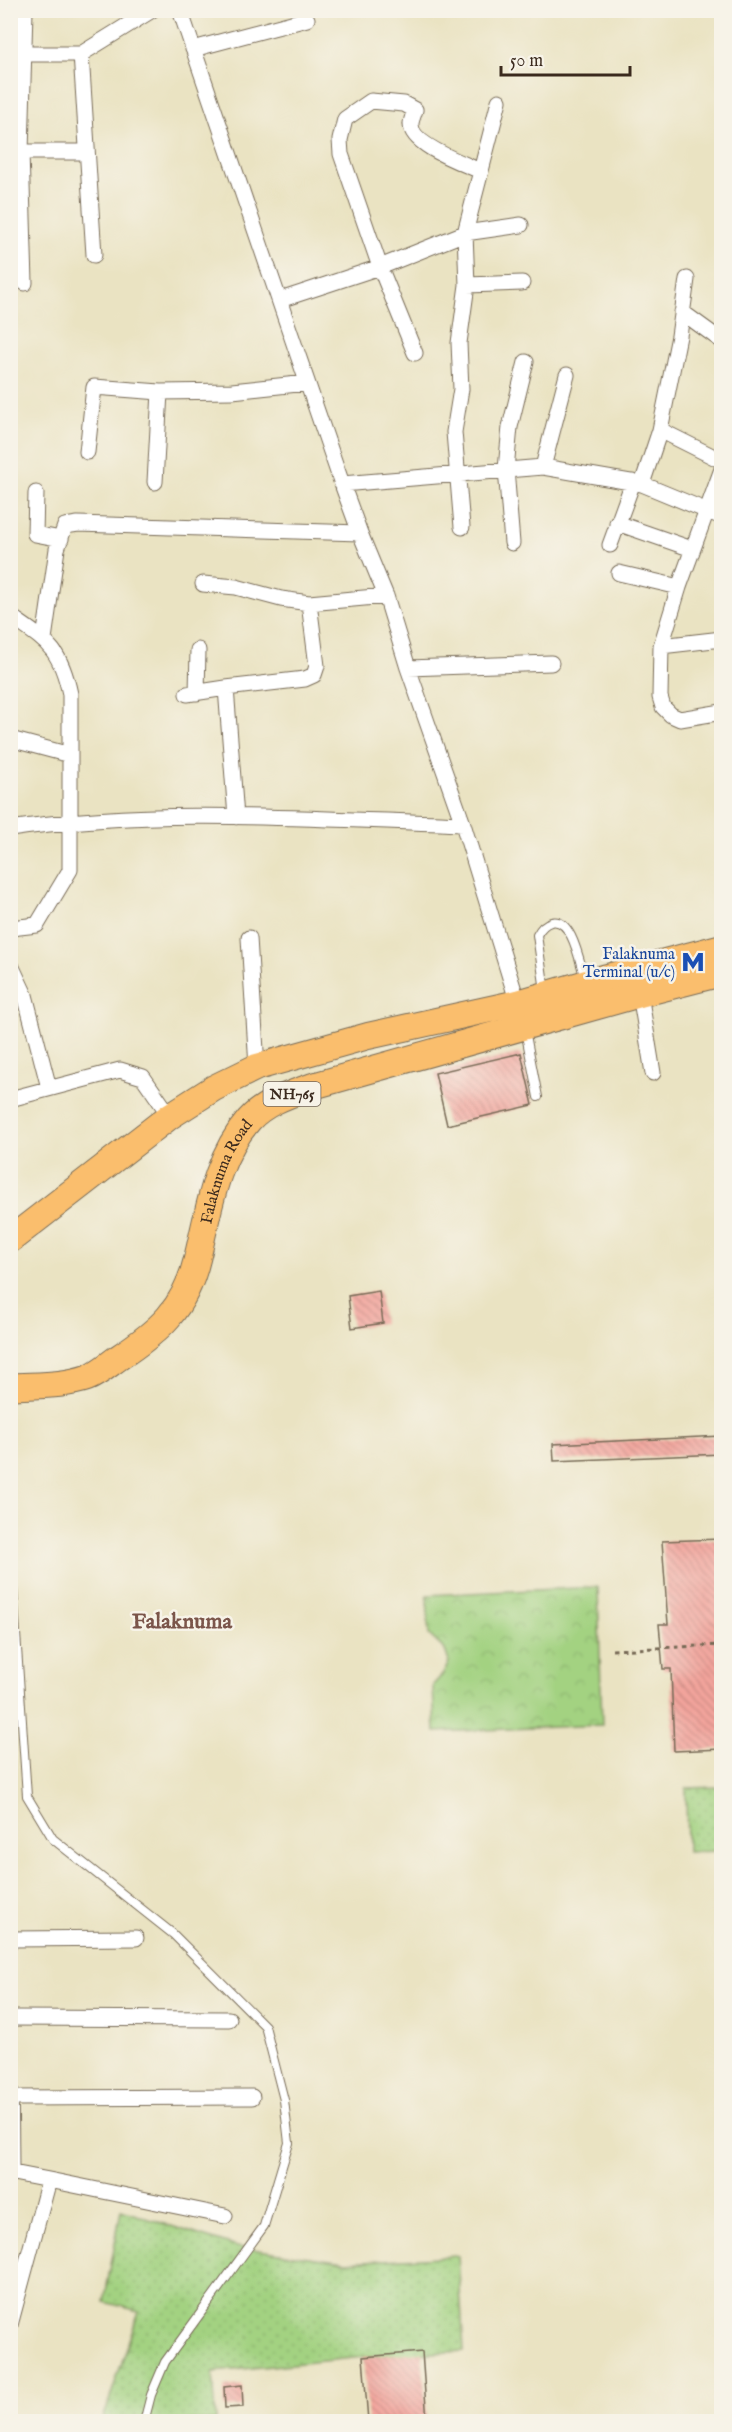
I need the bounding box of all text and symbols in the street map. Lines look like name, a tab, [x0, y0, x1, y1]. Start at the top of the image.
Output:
scale bar	[501, 39, 630, 77]
text: 50 m	[510, 50, 543, 73]
place label: Falaknuma Terminal (u/c)	[583, 945, 675, 983]
metro station icon: Falaknuma Terminal (u/c)	[680, 949, 706, 975]
road number: NH765	[264, 1082, 320, 1106]
street label: Falaknuma Road	[197, 1115, 258, 1226]
district label: Falaknuma	[132, 1608, 232, 1636]

